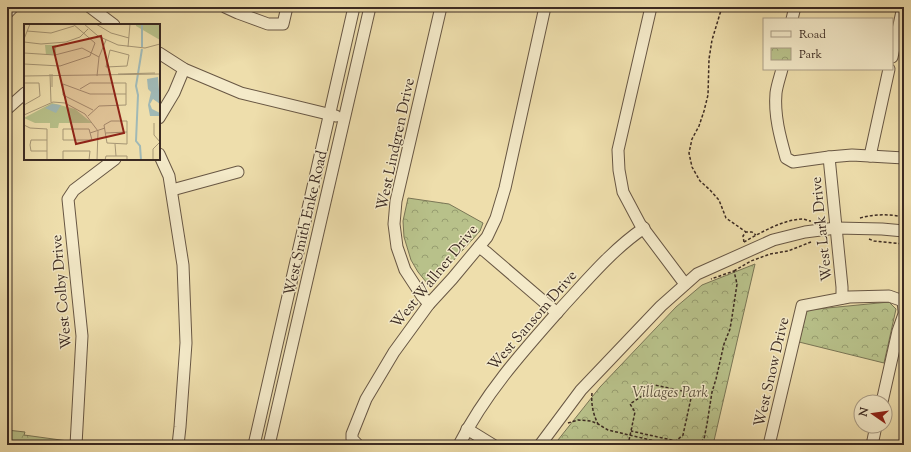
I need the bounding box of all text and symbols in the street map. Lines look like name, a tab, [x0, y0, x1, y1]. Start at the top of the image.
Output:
legend	[763, 18, 893, 70]
inset map	[24, 24, 160, 160]
text: Road	[799, 26, 826, 44]
text: Park	[799, 46, 822, 64]
street label: West Lindgren Drive	[372, 76, 421, 212]
street label: West Smith Enke Road	[279, 148, 334, 298]
street label: West Lark Drive	[807, 175, 838, 282]
street label: West Wallner Drive	[387, 221, 484, 333]
street label: West Colby Drive	[47, 234, 78, 350]
street label: West Sansom Drive	[484, 266, 583, 376]
street label: West Snow Drive	[750, 315, 795, 429]
park label: Villages Park	[632, 383, 708, 404]
north arrow	[853, 394, 893, 434]
text: N	[855, 406, 873, 419]

